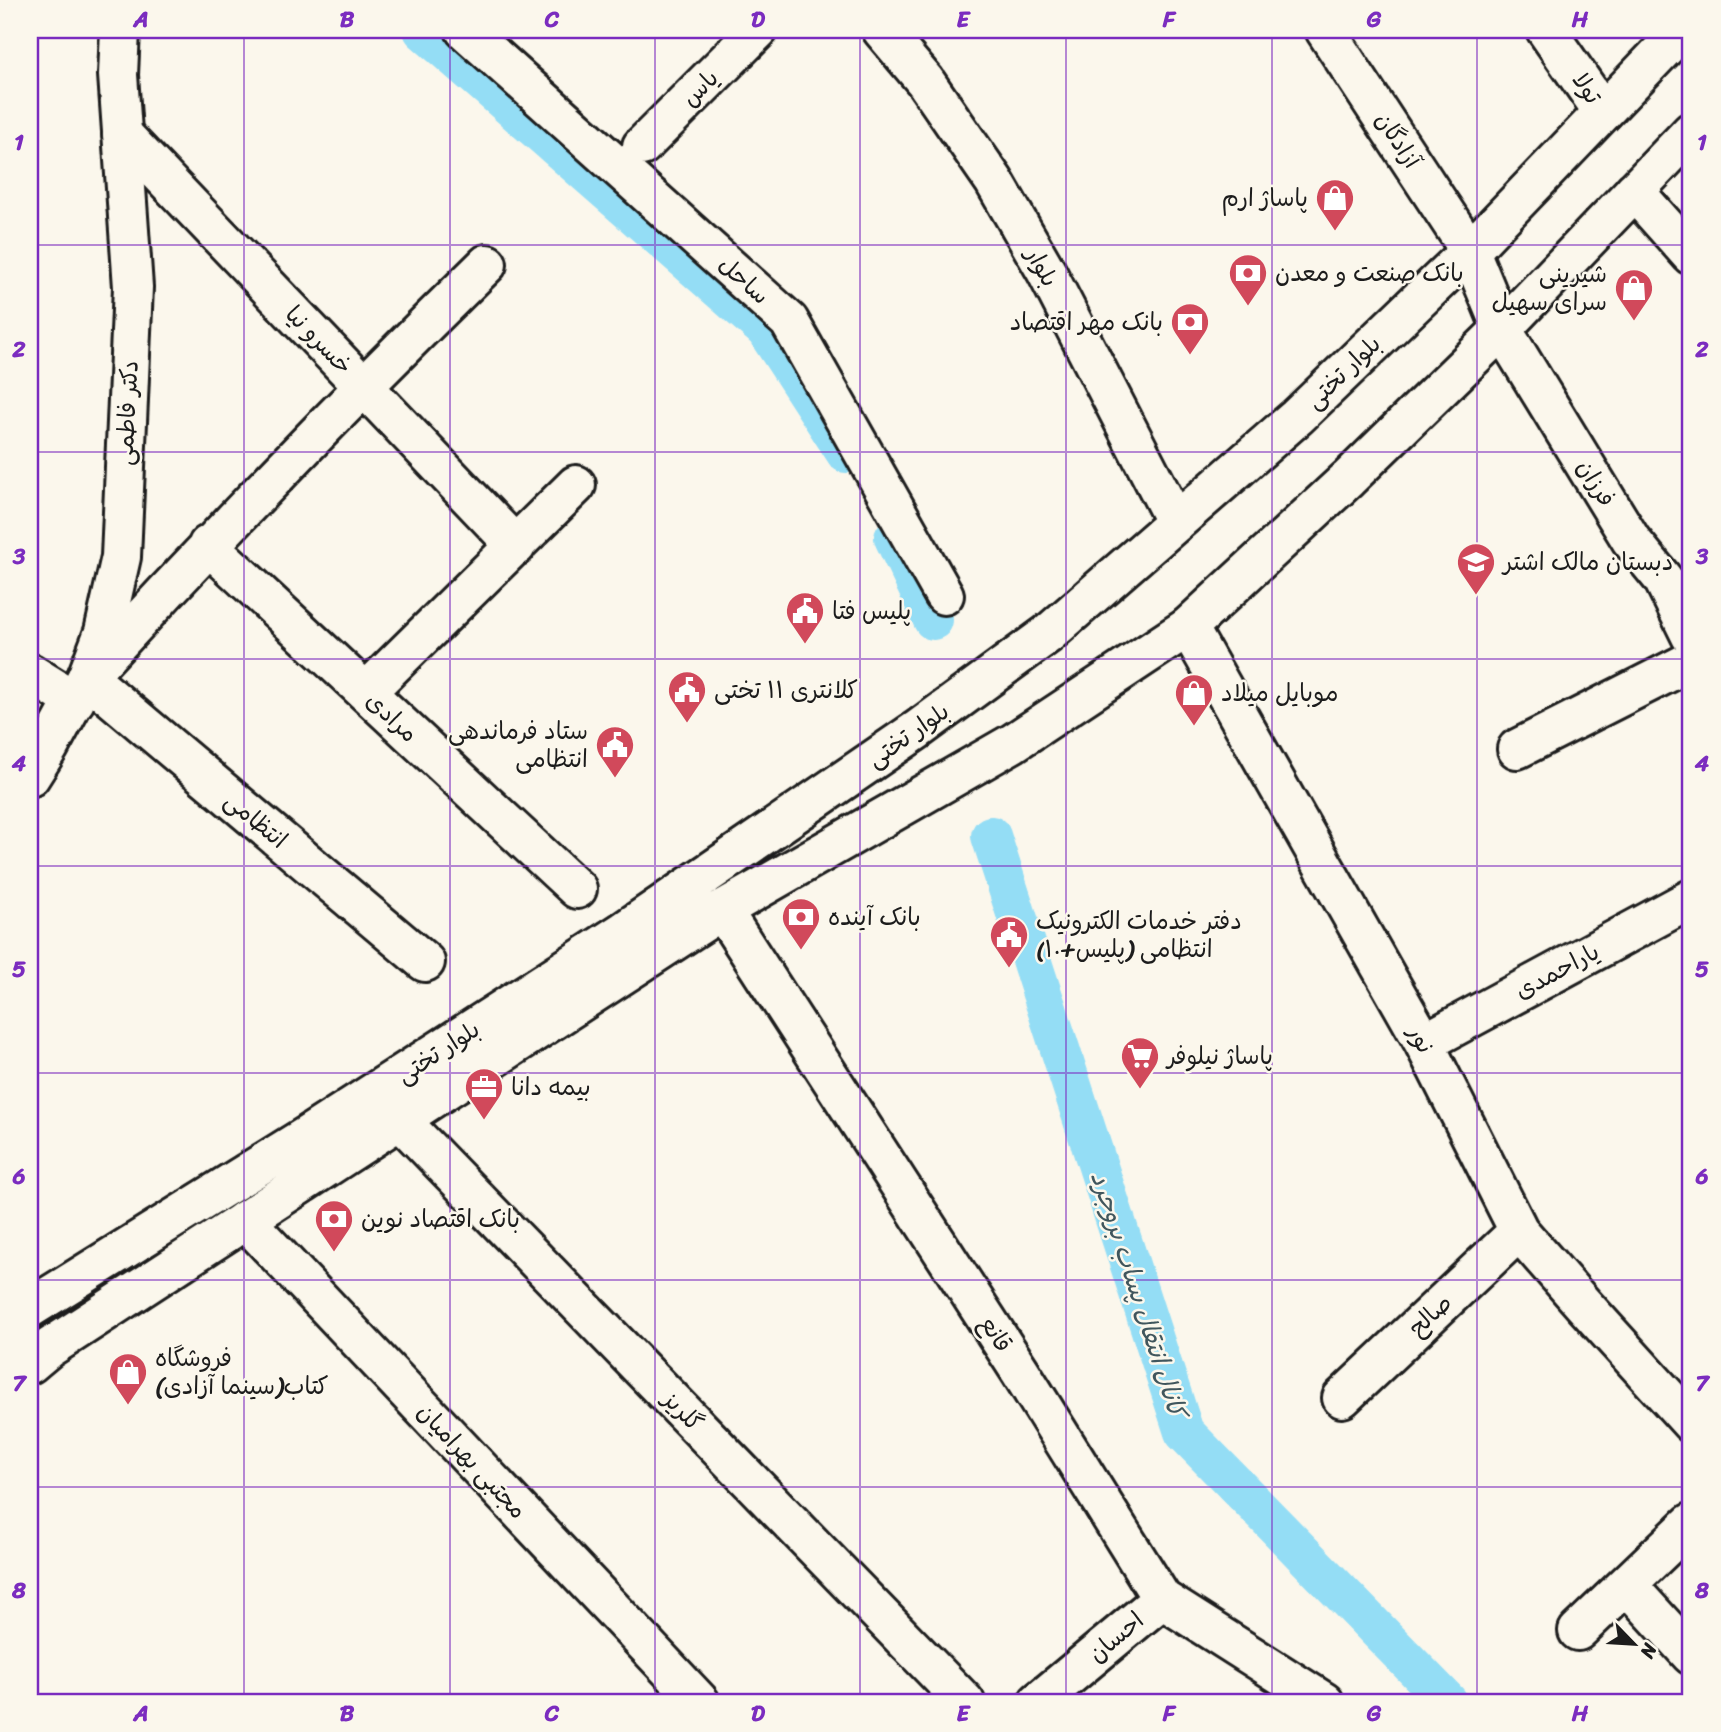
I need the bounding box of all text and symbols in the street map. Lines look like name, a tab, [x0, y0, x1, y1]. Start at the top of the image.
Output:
text: A	[132, 0, 149, 40]
text: B	[340, 0, 355, 40]
text: C	[544, 0, 560, 40]
text: D	[751, 0, 766, 40]
text: E	[957, 0, 972, 40]
text: F	[1162, 0, 1177, 40]
text: G	[1366, 0, 1382, 40]
text: H	[1571, 0, 1589, 40]
street label: یاس	[671, 59, 729, 117]
street label: تولا	[1561, 63, 1614, 114]
street label: آزادگان	[1364, 103, 1433, 178]
text: 1	[14, 122, 24, 163]
text: 1	[1697, 122, 1707, 163]
place label: پاساژ ارم	[1221, 177, 1308, 219]
shop icon: پاساژ ارم	[1314, 177, 1356, 232]
street label: بلوار	[1013, 237, 1070, 295]
street label: ساحل	[708, 245, 780, 315]
bank icon: بانک صنعت و معدن	[1227, 252, 1269, 307]
place label: بانک صنعت و معدن	[1275, 252, 1464, 294]
place label: شیرینی سرای سهیل	[1492, 253, 1607, 323]
shop icon: شیرینی سرای سهیل	[1613, 267, 1655, 322]
street label: خسرو نیا	[275, 295, 363, 385]
place label: بانک مهر اقتصاد	[1010, 301, 1163, 343]
bank icon: بانک مهر اقتصاد	[1169, 301, 1211, 356]
street label: بلوار تختی	[1295, 324, 1391, 420]
text: 2	[11, 329, 26, 370]
text: 2	[1694, 329, 1709, 370]
street label: دکتر فاطمی	[103, 359, 151, 467]
street label: فرزان	[1565, 451, 1627, 515]
text: 3	[12, 536, 26, 577]
text: 3	[1695, 536, 1709, 577]
school or university icon: دبستان مالک اشتر	[1455, 541, 1497, 596]
place label: دبستان مالک اشتر	[1501, 541, 1673, 583]
public building icon: پلیس فتا	[784, 590, 826, 645]
place label: پلیس فتا	[832, 590, 911, 632]
public building icon: کلانتری ۱۱ تختی	[666, 669, 708, 724]
place label: کلانتری ۱۱ تختی	[714, 669, 858, 711]
shop icon: موبایل میلاد	[1173, 672, 1215, 727]
place label: موبایل میلاد	[1221, 672, 1338, 714]
street label: مرادی	[356, 681, 428, 753]
street label: بلوار تختی	[858, 691, 958, 779]
place label: ستاد فرماندهی انتظامی	[448, 710, 588, 780]
public building icon: ستاد فرماندهی انتظامی	[594, 724, 636, 779]
text: 4	[11, 743, 27, 784]
text: 4	[1694, 743, 1710, 784]
street label: انتظامی	[215, 781, 297, 859]
bank icon: بانک آینده	[780, 896, 822, 951]
place label: بانک آینده	[828, 896, 921, 938]
place label: دفتر خدمات الکترونیک انتظامی (پلیس+۱۰)	[1036, 900, 1242, 970]
public building icon: دفتر خدمات الکترونیک انتظامی (پلیس+۱۰)	[988, 914, 1030, 969]
street label: یاراحمدی	[1507, 931, 1607, 1011]
text: 5	[12, 949, 26, 990]
text: 5	[1695, 949, 1709, 990]
street label: بلوار تختی	[387, 1009, 489, 1095]
street label: نور	[1395, 1016, 1446, 1061]
supermarket icon: پاساژ نیلوفر	[1119, 1035, 1161, 1090]
place label: پاساژ نیلوفر	[1165, 1035, 1273, 1077]
office icon: بیمه دانا	[463, 1066, 505, 1121]
place label: بیمه دانا	[511, 1066, 591, 1108]
text: 6	[11, 1156, 26, 1197]
text: 6	[1694, 1156, 1709, 1197]
water label: کانال انتقال پساب بروجرد	[1078, 1165, 1202, 1428]
bank icon: بانک اقتصاد نوین	[313, 1198, 355, 1253]
place label: بانک اقتصاد نوین	[361, 1198, 520, 1240]
street label: صالح	[1398, 1283, 1462, 1347]
street label: قانع	[968, 1307, 1024, 1361]
place label: فروشگاه کتاب(سینما آزادی)	[155, 1337, 329, 1407]
shop icon: فروشگاه کتاب(سینما آزادی)	[107, 1351, 149, 1406]
text: 7	[12, 1363, 27, 1404]
text: 7	[1695, 1363, 1710, 1404]
street label: گلریز	[651, 1379, 714, 1442]
street label: مجتبی بهرامیان	[406, 1393, 538, 1529]
text: 8	[11, 1570, 26, 1611]
text: 8	[1694, 1570, 1709, 1611]
street label: احسان	[1078, 1601, 1154, 1673]
north arrow	[1598, 1610, 1668, 1680]
text: N	[1631, 1637, 1667, 1665]
text: A	[132, 1693, 149, 1732]
text: B	[340, 1693, 355, 1732]
text: C	[544, 1693, 560, 1732]
text: D	[751, 1693, 766, 1732]
text: E	[957, 1693, 972, 1732]
text: F	[1162, 1693, 1177, 1732]
text: G	[1366, 1693, 1382, 1732]
text: H	[1571, 1693, 1589, 1732]

